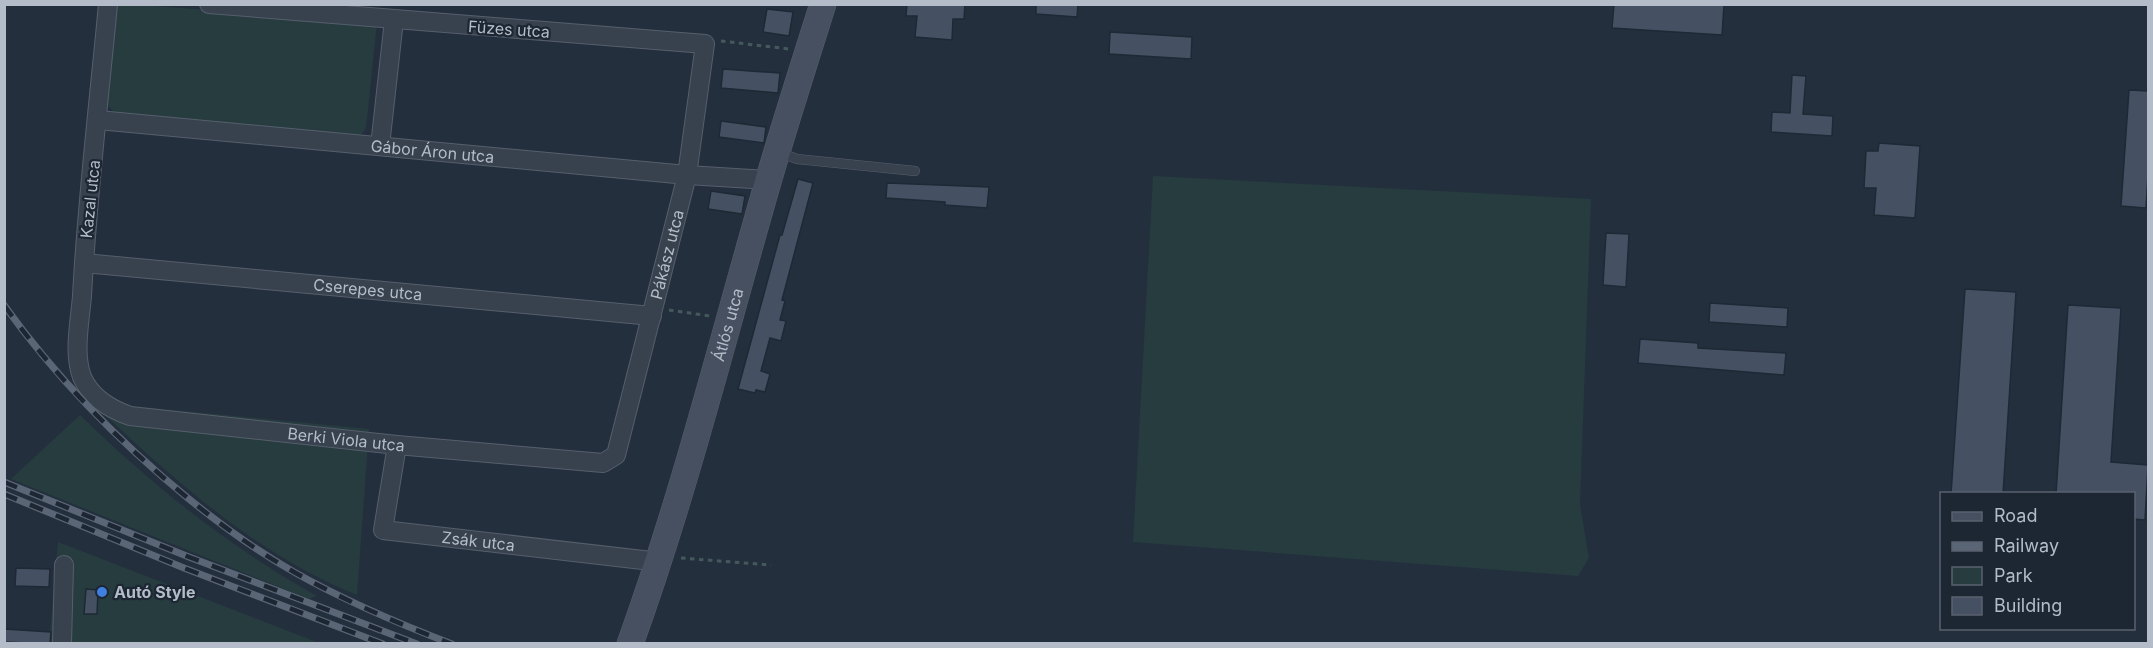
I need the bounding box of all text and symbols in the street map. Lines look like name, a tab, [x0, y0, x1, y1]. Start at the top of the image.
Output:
street label: Füzes utca	[467, 16, 551, 42]
street label: Gábor Áron utca	[370, 136, 495, 167]
street label: Kazal utca	[76, 159, 104, 239]
street label: Pákász utca	[646, 208, 688, 301]
street label: Cserepes utca	[312, 274, 423, 305]
street label: Átlós utca	[708, 286, 748, 364]
street label: Berki Viola utca	[286, 423, 406, 456]
legend	[1940, 492, 2135, 630]
text: Road	[1994, 505, 2037, 526]
street label: Zsák utca	[441, 527, 516, 555]
text: Railway	[1994, 535, 2059, 556]
text: Park	[1994, 565, 2033, 586]
place label: Autó Style	[114, 582, 195, 602]
marker: Autó Style	[95, 585, 109, 599]
text: Building	[1994, 595, 2062, 616]

